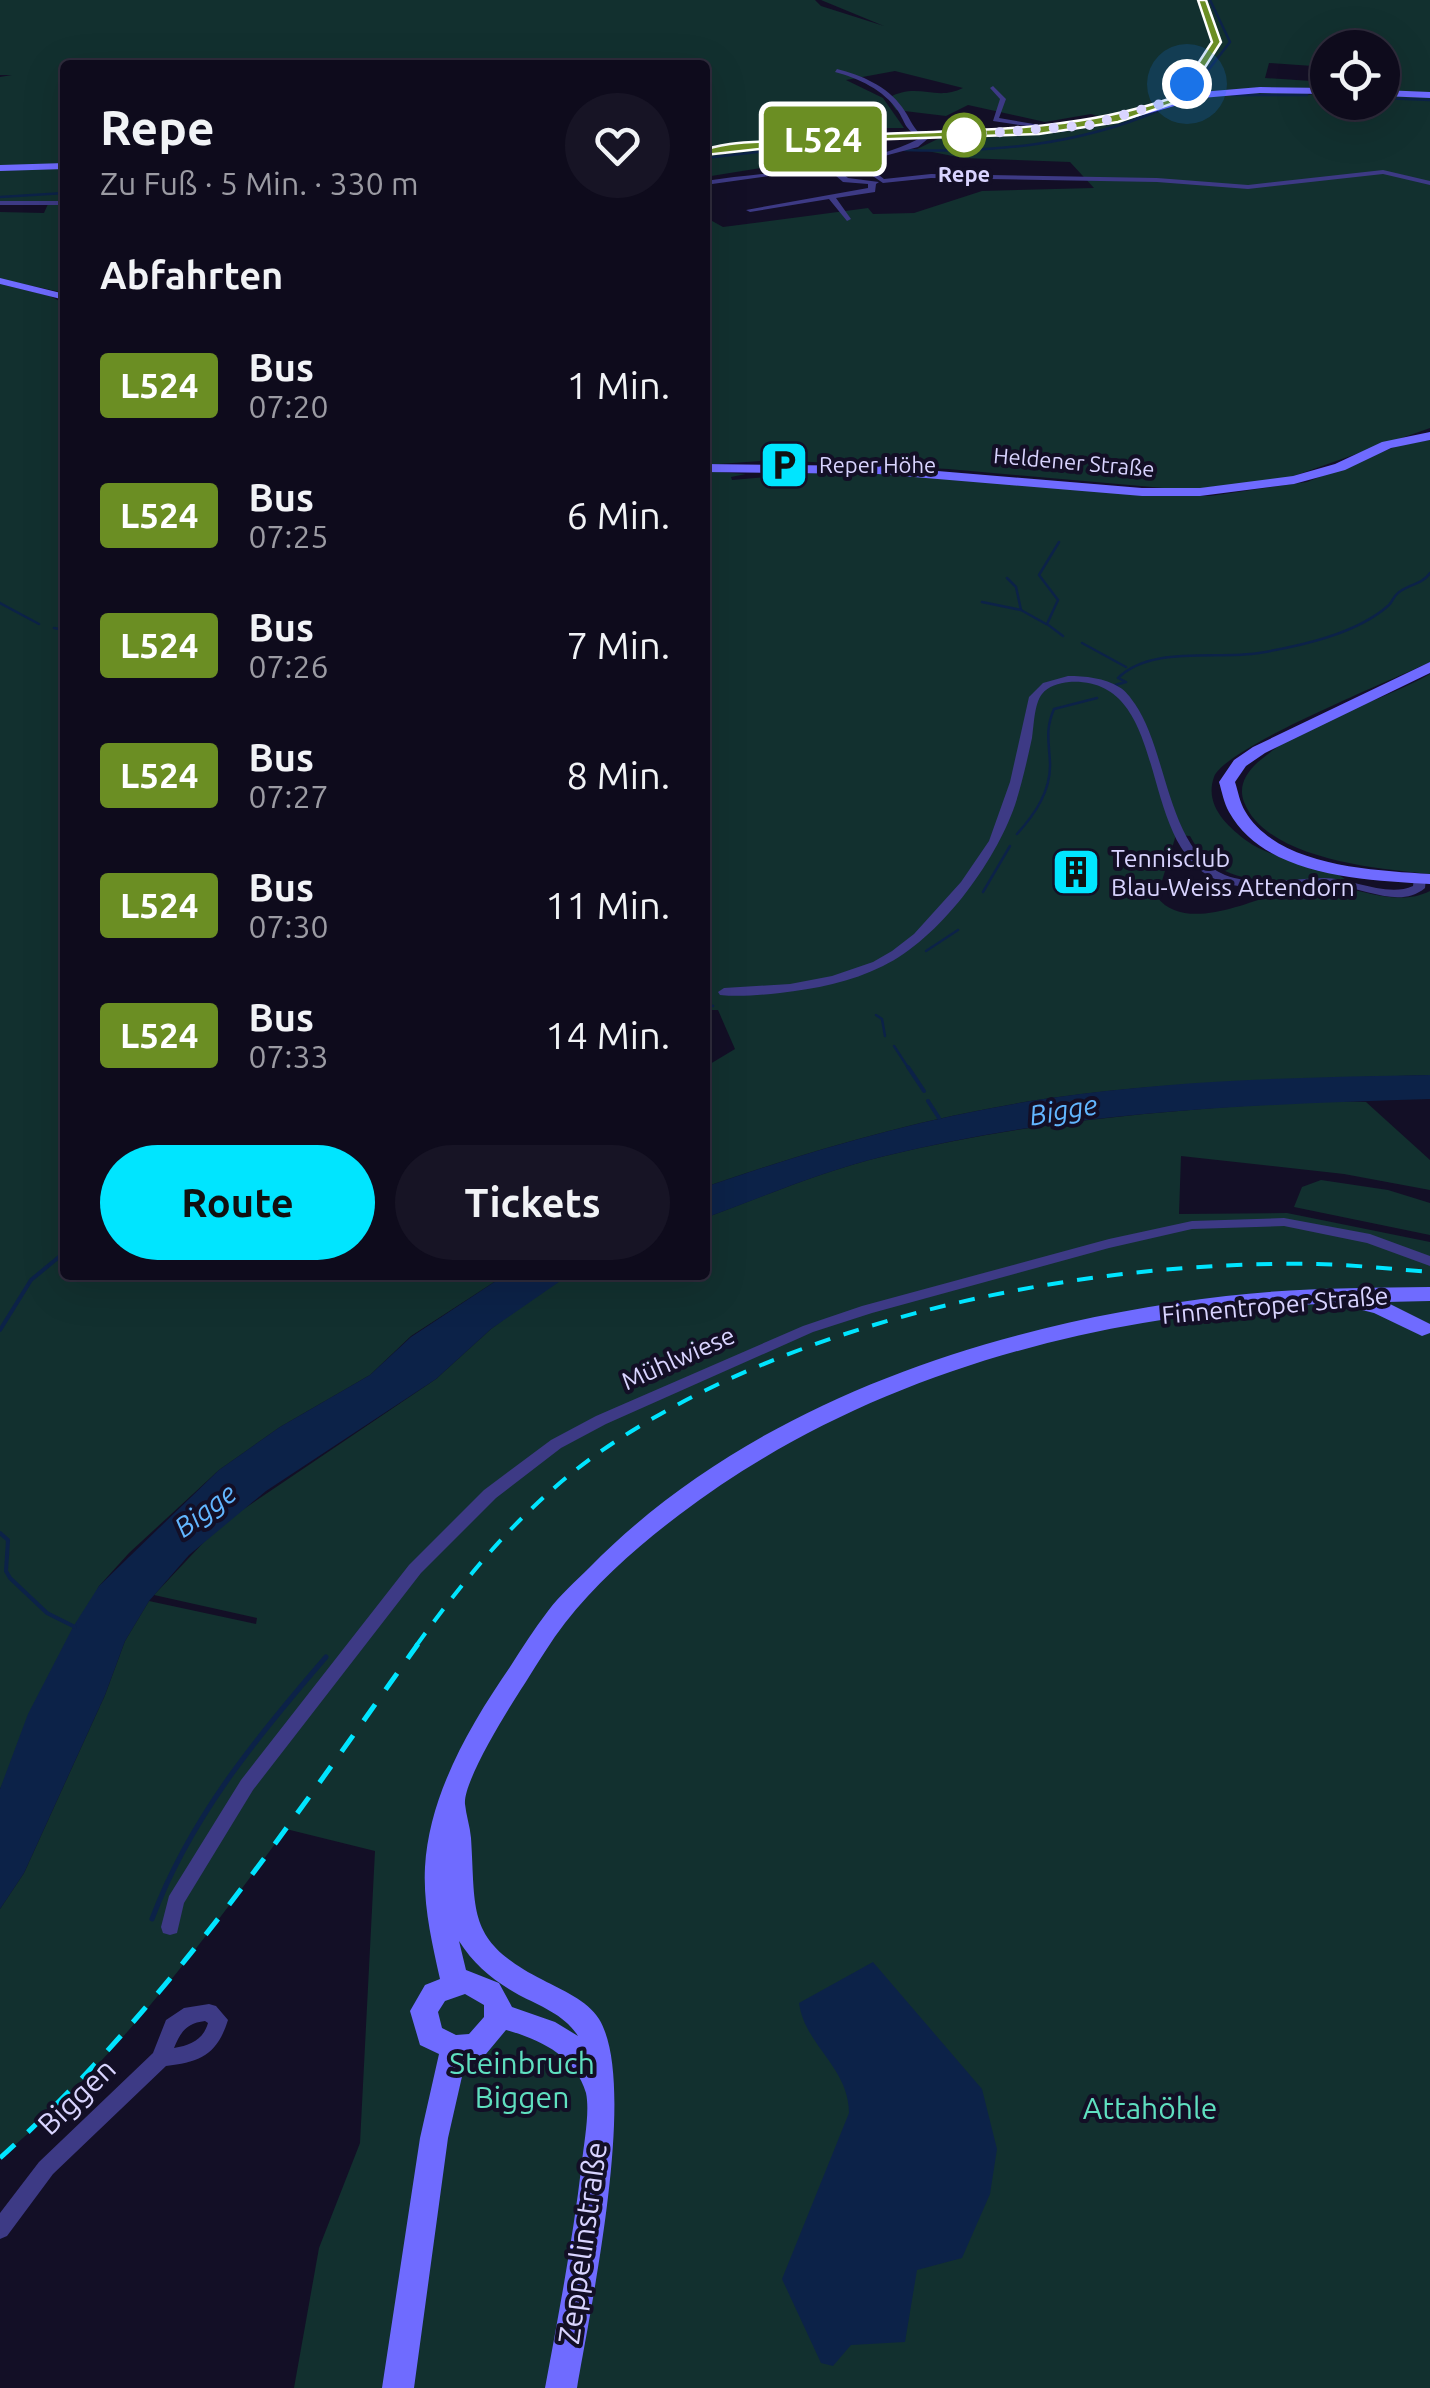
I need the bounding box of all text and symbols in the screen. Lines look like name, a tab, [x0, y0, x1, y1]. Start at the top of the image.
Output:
map controls	[1310, 30, 1400, 120]
button: locate	[1310, 30, 1400, 120]
your location	[1162, 59, 1212, 109]
button: heart	[565, 93, 670, 198]
text: Repe	[100, 100, 215, 154]
line badge: L524	[753, 106, 893, 172]
marker: Repe	[943, 114, 985, 156]
text: L524	[784, 119, 862, 159]
place label: Repe	[938, 161, 990, 186]
text: Zu Fuß · 5 Min. · 330 m	[100, 165, 419, 201]
text: Abfahrten	[100, 254, 283, 296]
text: Bus	[248, 346, 314, 388]
text: 1 Min.	[567, 364, 670, 406]
text: L524	[120, 365, 198, 405]
text: 07:20	[248, 388, 329, 424]
parking icon: Reper Höhe	[758, 439, 810, 491]
street label: Heldener Straße	[992, 442, 1156, 481]
place label: Reper Höhe	[819, 452, 936, 477]
text: Bus	[248, 476, 314, 518]
text: 6 Min.	[567, 494, 670, 536]
text: L524	[120, 495, 198, 535]
text: 07:25	[248, 518, 329, 554]
text: Bus	[248, 606, 314, 648]
text: 7 Min.	[567, 624, 670, 666]
text: L524	[120, 625, 198, 665]
text: 07:26	[248, 648, 329, 684]
text: Bus	[248, 736, 314, 778]
text: 8 Min.	[567, 754, 670, 796]
text: L524	[120, 755, 198, 795]
text: 07:27	[248, 778, 329, 814]
place label: Tennisclub Blau-Weiss Attendorn	[1111, 844, 1355, 901]
building icon: Tennisclub Blau-Weiss Attendorn	[1050, 846, 1102, 898]
text: Bus	[248, 866, 314, 908]
text: 11 Min.	[545, 884, 670, 926]
text: L524	[120, 885, 198, 925]
text: 07:30	[248, 908, 329, 944]
text: Bus	[248, 996, 314, 1038]
text: 14 Min.	[545, 1014, 670, 1056]
text: L524	[120, 1015, 198, 1055]
text: 07:33	[248, 1038, 329, 1074]
water label: Bigge	[1026, 1088, 1099, 1131]
button: Route	[100, 1145, 375, 1260]
button: Tickets	[395, 1145, 670, 1260]
street label: Finnentroper Straße	[1160, 1281, 1390, 1329]
street label: Mühlwiese	[617, 1321, 739, 1395]
water label: Bigge	[168, 1477, 241, 1543]
park label: Steinbruch Biggen	[449, 2046, 595, 2114]
street label: Biggen	[30, 2051, 122, 2141]
park label: Attahöhle	[1083, 2091, 1217, 2125]
street label: Zeppelinstraße	[551, 2140, 613, 2346]

